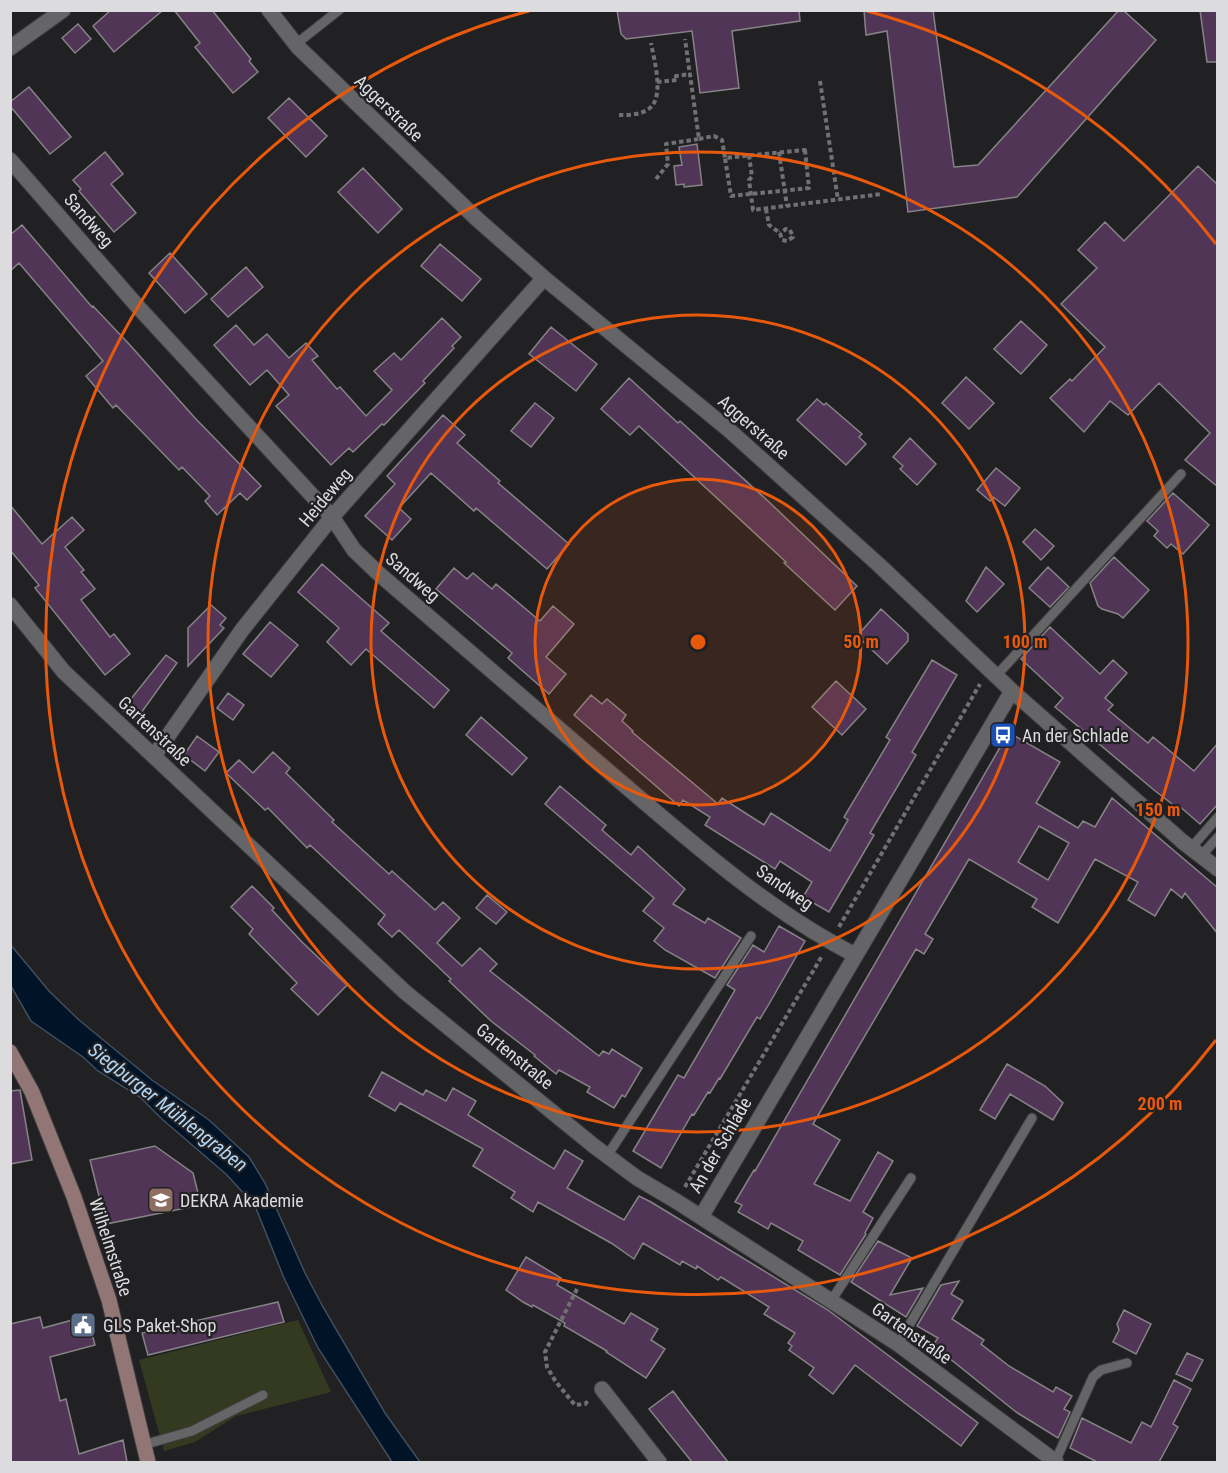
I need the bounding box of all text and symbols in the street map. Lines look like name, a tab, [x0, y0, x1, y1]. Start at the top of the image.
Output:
street label: Aggerstraße	[350, 70, 428, 146]
street label: Sandweg	[60, 189, 118, 251]
street label: Aggerstraße	[714, 390, 794, 464]
street label: Heideweg	[294, 463, 356, 531]
street label: Sandweg	[382, 548, 444, 606]
text: 50 m	[843, 631, 879, 652]
text: 100 m	[1003, 631, 1047, 652]
centre of rings	[688, 632, 708, 652]
street label: Gartenstraße	[114, 692, 196, 770]
bus stop icon: An der Schlade	[988, 720, 1018, 750]
place label: An der Schlade	[1022, 725, 1129, 746]
text: 150 m	[1136, 799, 1180, 820]
street label: Sandweg	[753, 860, 817, 914]
street label: Gartenstraße	[472, 1019, 558, 1093]
water label: Siegburger Mühlengraben	[83, 1037, 253, 1177]
text: 200 m	[1138, 1093, 1182, 1114]
street label: An der Schlade	[684, 1094, 756, 1196]
school or university icon: DEKRA Akademie	[146, 1185, 176, 1215]
place label: DEKRA Akademie	[180, 1190, 304, 1211]
street label: Wilhelmstraße	[85, 1195, 137, 1299]
street label: Gartenstraße	[868, 1298, 956, 1368]
public building icon: GLS Paket-Shop	[68, 1310, 98, 1340]
place label: GLS Paket-Shop	[103, 1315, 216, 1336]

